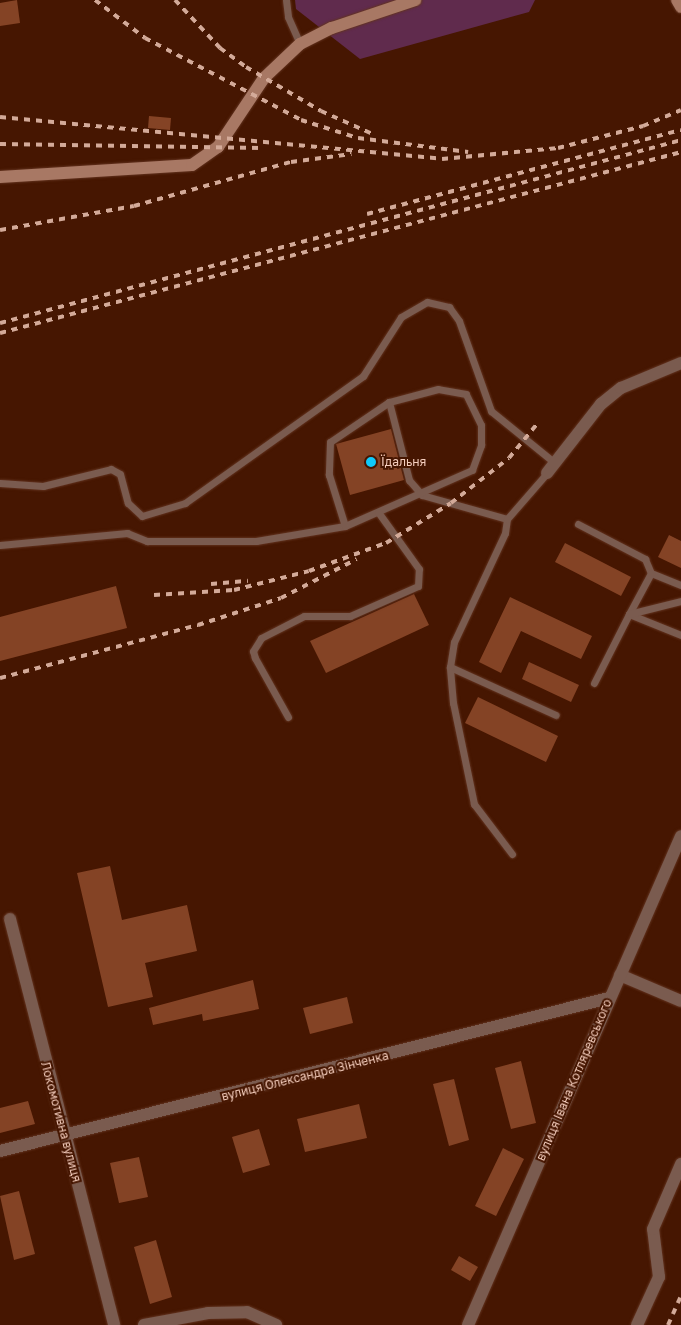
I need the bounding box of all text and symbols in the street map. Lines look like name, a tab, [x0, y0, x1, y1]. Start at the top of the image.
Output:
place label: Їдальня	[381, 455, 426, 469]
marker: Їдальня	[365, 456, 377, 468]
street label: вулиця Івана Котляревського	[533, 997, 615, 1163]
street label: вулиця Олександра Зінченка	[220, 1048, 390, 1104]
street label: Локомотивна вулиця	[38, 1060, 84, 1184]

